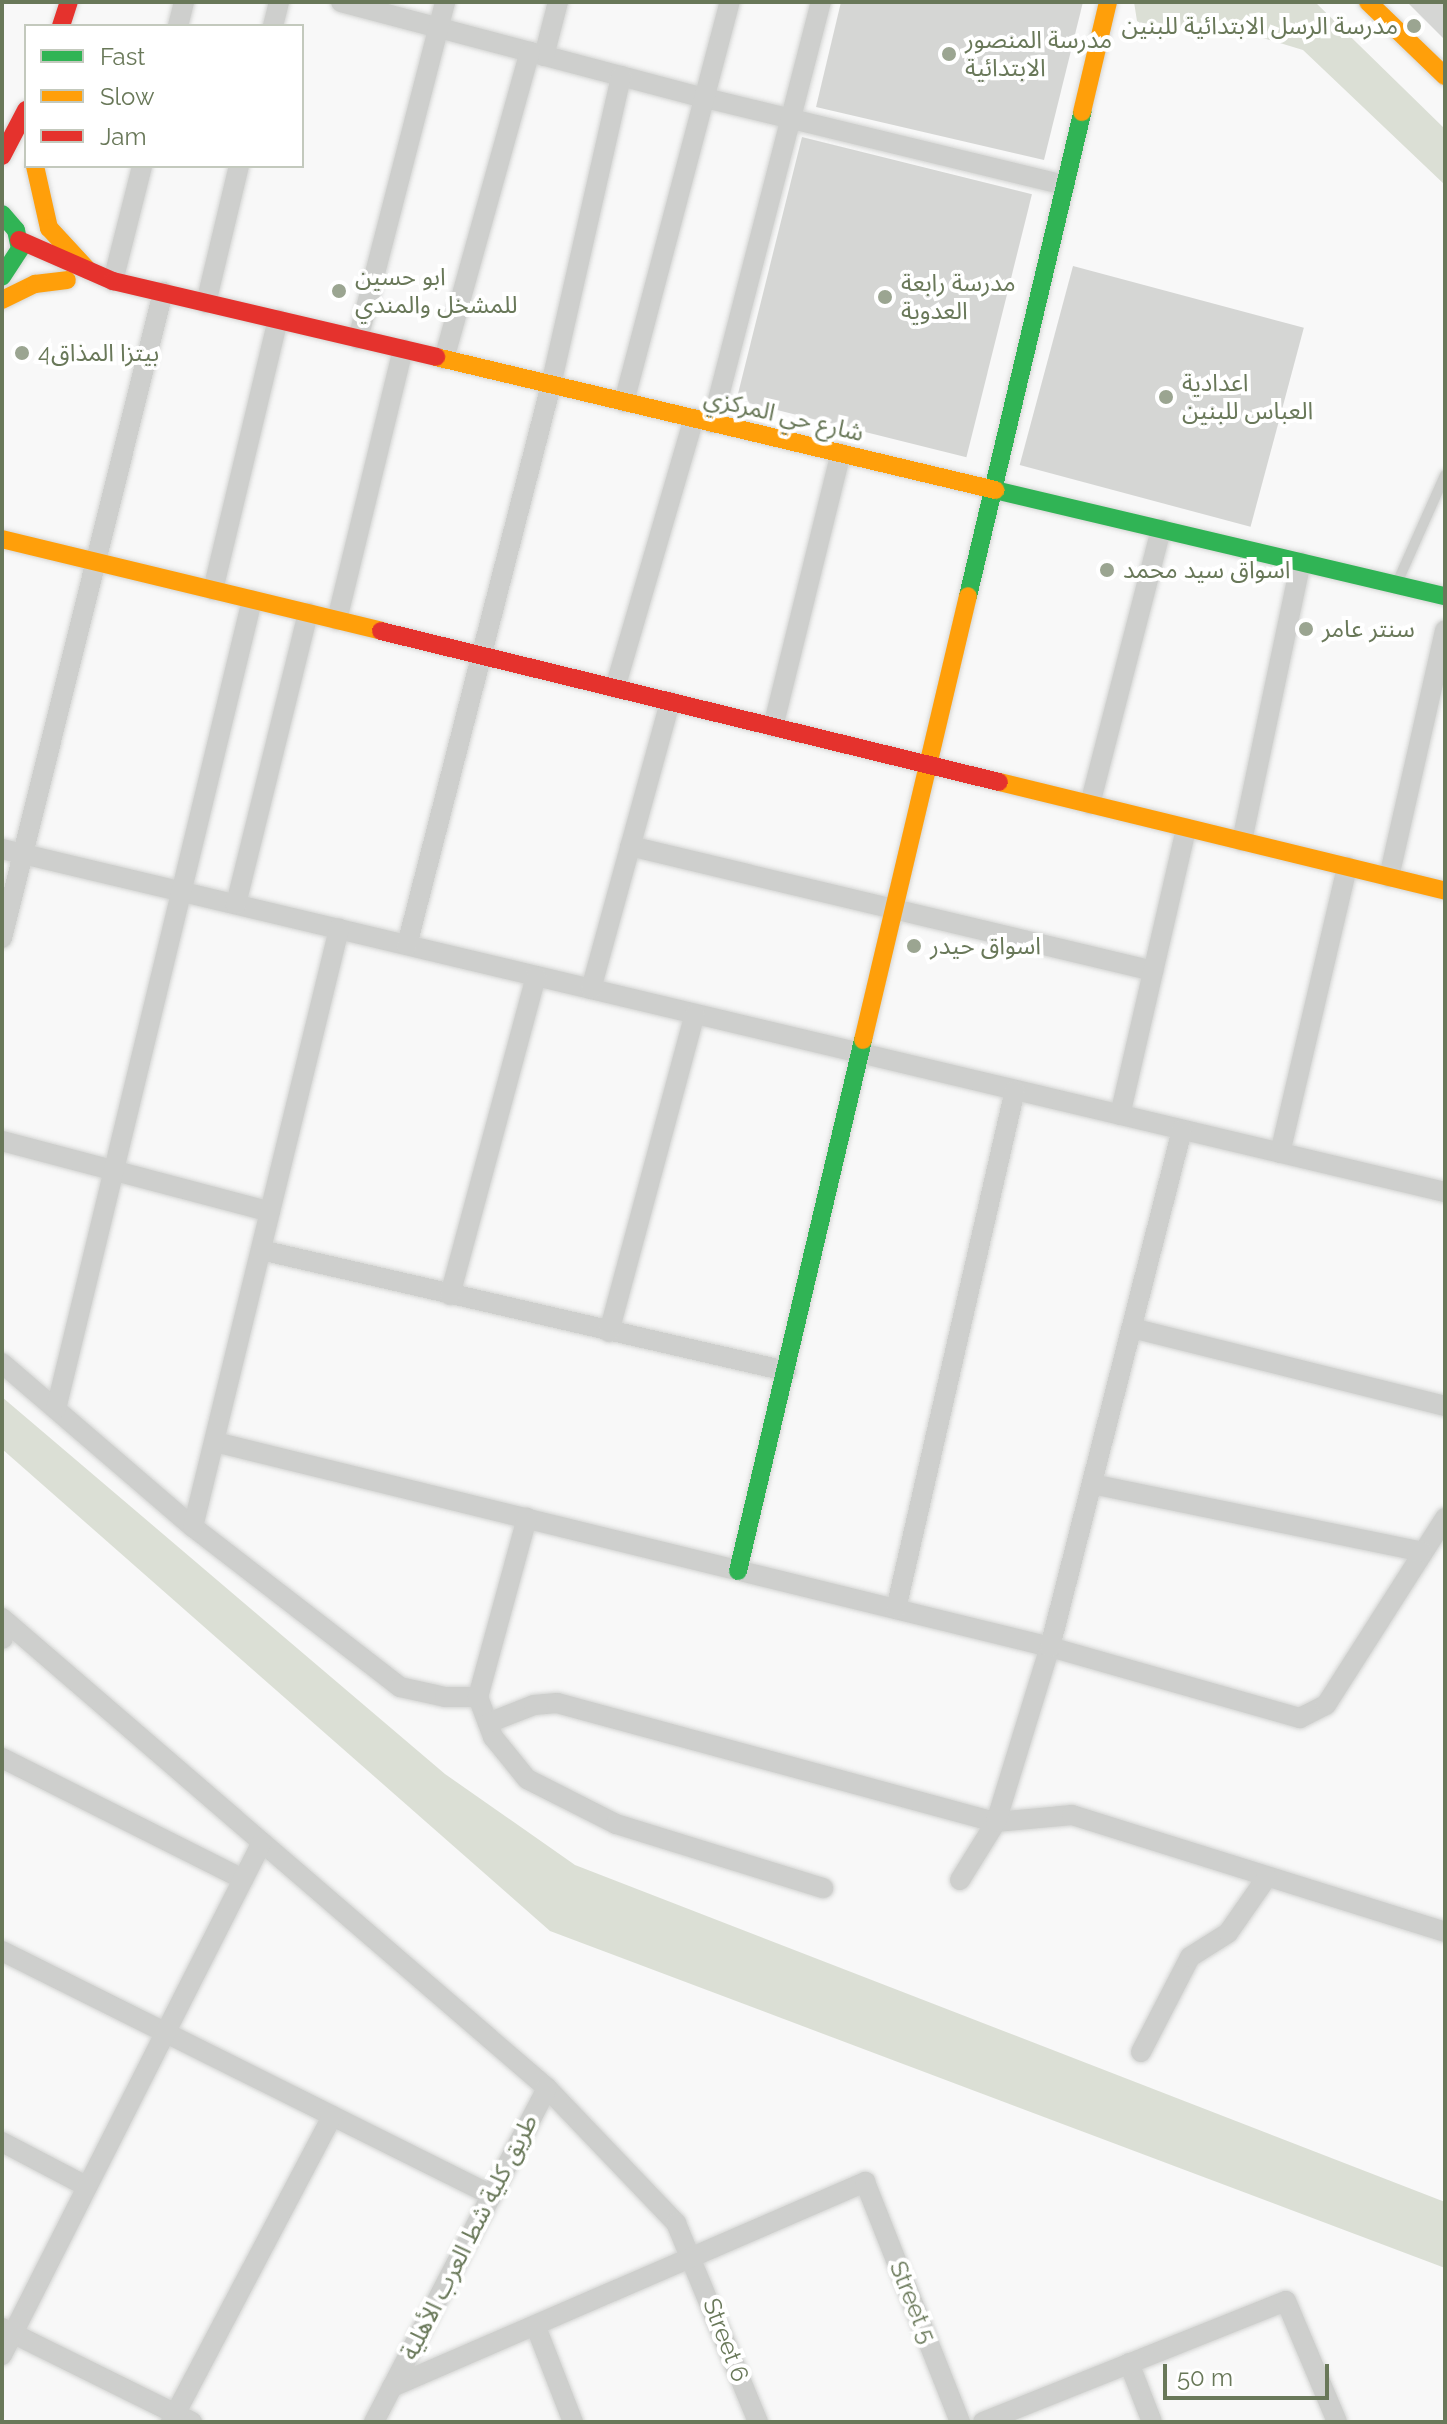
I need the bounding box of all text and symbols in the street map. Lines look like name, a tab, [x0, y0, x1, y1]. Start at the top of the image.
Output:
place label: مدرسة الرسل الابتدائية للبنين	[1122, 12, 1398, 40]
marker: مدرسة الرسل الابتدائية للبنين	[1405, 17, 1423, 35]
legend	[24, 24, 304, 168]
place label: مدرسة المنصور الابتدائية	[965, 26, 1112, 82]
text: Fast	[100, 42, 145, 71]
marker: مدرسة المنصور الابتدائية	[940, 45, 958, 63]
text: Slow	[100, 82, 154, 111]
text: Jam	[100, 122, 146, 151]
place label: ابو حسين للمشخل والمندي	[355, 263, 517, 319]
place label: مدرسة رابعة العدوية	[901, 269, 1016, 325]
marker: ابو حسين للمشخل والمندي	[330, 282, 348, 300]
marker: مدرسة رابعة العدوية	[876, 288, 894, 306]
place label: بيتزا المذاق4	[38, 339, 159, 367]
marker: بيتزا المذاق4	[13, 344, 31, 362]
place label: اعدادية العباس للبنين	[1182, 369, 1313, 425]
street label: شارع حي المركزي	[701, 383, 867, 447]
marker: اعدادية العباس للبنين	[1157, 388, 1175, 406]
place label: اسواق سيد محمد	[1123, 556, 1290, 584]
marker: اسواق سيد محمد	[1098, 561, 1116, 579]
place label: سنتر عامر	[1322, 615, 1415, 643]
marker: سنتر عامر	[1297, 620, 1315, 638]
place label: اسواق حيدر	[930, 932, 1041, 960]
marker: اسواق حيدر	[905, 937, 923, 955]
street label: طريق كلية شط العرب الأهلية	[395, 2109, 543, 2365]
street label: Street 5	[884, 2257, 942, 2347]
street label: Street 6	[697, 2294, 755, 2386]
scale bar	[1167, 2348, 1333, 2398]
text: 50 m	[1177, 2363, 1233, 2392]

